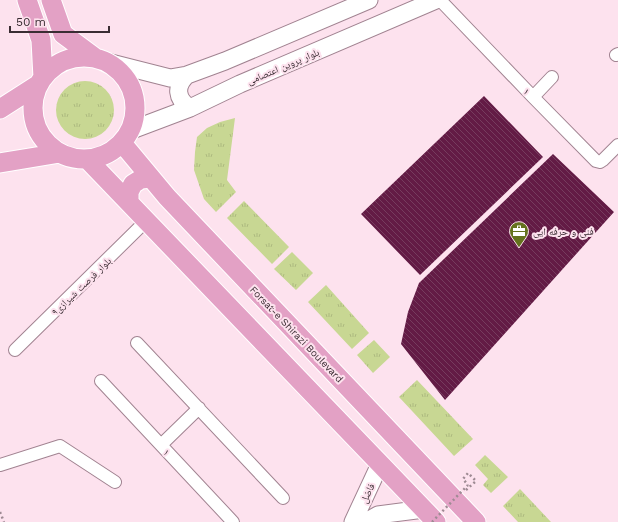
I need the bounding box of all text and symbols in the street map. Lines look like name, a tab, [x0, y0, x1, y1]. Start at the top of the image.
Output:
scale bar	[10, 8, 109, 34]
text: 50 m	[16, 15, 46, 29]
street label: بلوار پروین اعتصامی	[246, 46, 322, 88]
street label: ۱	[521, 86, 532, 97]
office icon: فنی و حرفه ایی	[508, 220, 530, 248]
place label: فنی و حرفه ایی	[533, 226, 594, 238]
street label: ۹بلوار فرصت شیرازی	[49, 255, 114, 318]
street label: Forsat-e Shirazi Boulevard	[248, 284, 345, 385]
street label: ۱	[161, 447, 172, 458]
street label: فاضل	[358, 482, 378, 505]

